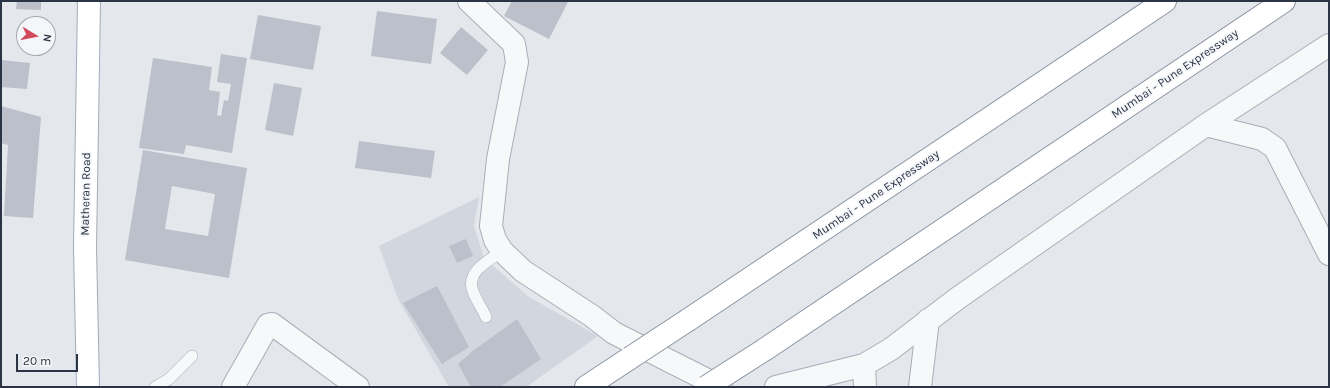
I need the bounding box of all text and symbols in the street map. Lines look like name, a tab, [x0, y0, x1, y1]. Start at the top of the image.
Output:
north arrow	[16, 16, 56, 56]
street label: Mumbai - Pune Expressway	[1109, 26, 1241, 122]
text: N	[40, 33, 54, 43]
street label: Mumbai - Pune Expressway	[810, 147, 942, 243]
street label: Matheran Road	[78, 152, 94, 236]
scale bar	[18, 346, 80, 372]
text: 20 m	[23, 354, 51, 368]

